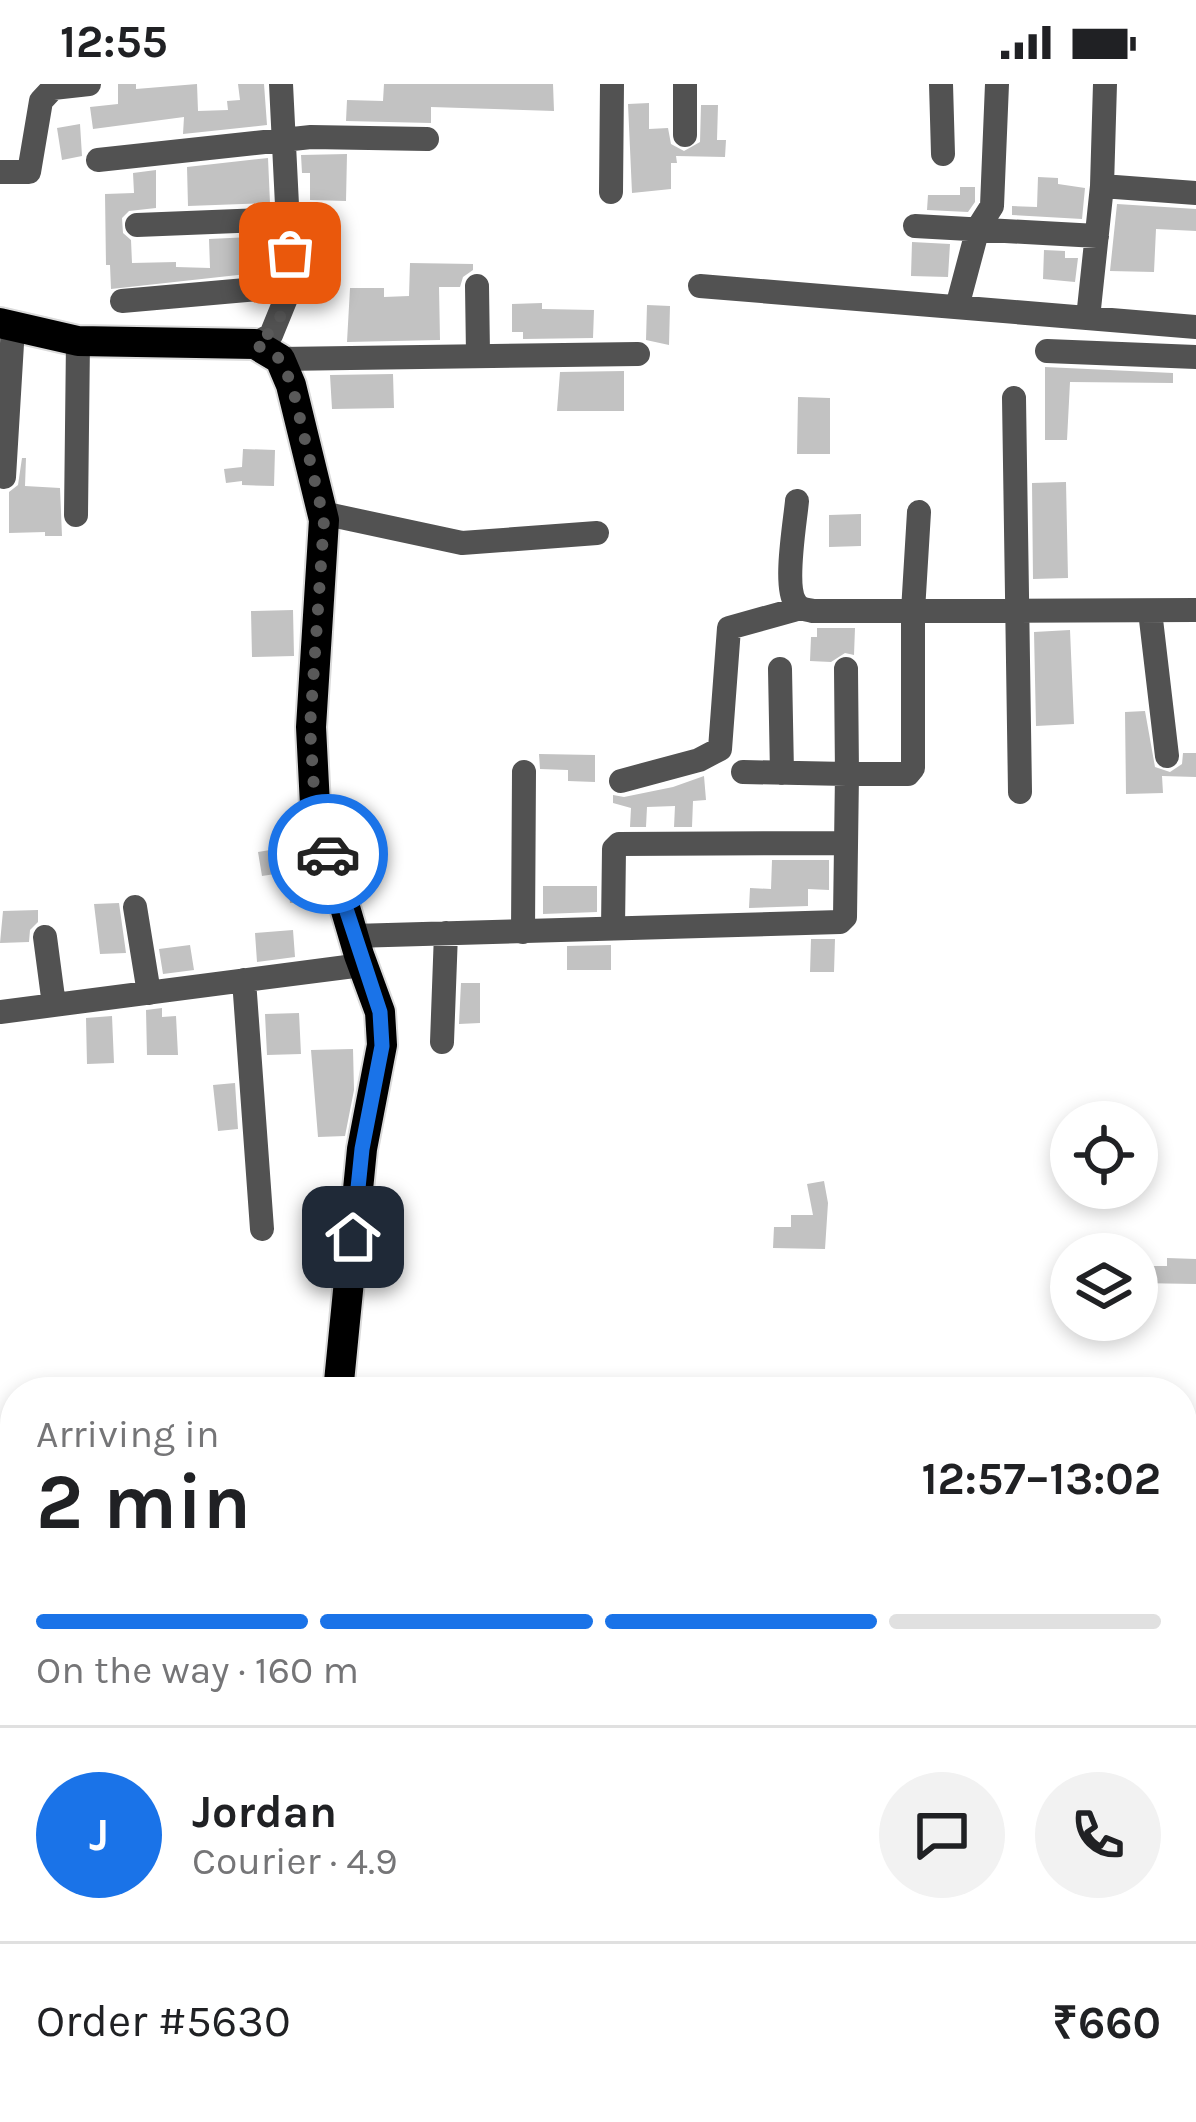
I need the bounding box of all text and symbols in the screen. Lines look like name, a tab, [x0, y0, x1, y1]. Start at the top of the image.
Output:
text: 12:55	[60, 16, 168, 68]
pin	[239, 202, 341, 304]
icon: bag	[257, 220, 323, 286]
courier	[268, 794, 388, 914]
icon: car	[295, 821, 361, 887]
map controls	[1050, 1101, 1158, 1341]
button: locate	[1050, 1101, 1158, 1209]
pin	[302, 1186, 404, 1288]
icon: home	[320, 1204, 386, 1270]
button: layers	[1050, 1233, 1158, 1341]
text: Arriving in	[36, 1411, 219, 1457]
text: 12:57–13:02	[922, 1453, 1161, 1505]
text: 2 min	[36, 1456, 251, 1548]
text: On the way · 160 m	[36, 1647, 359, 1693]
button: chat	[879, 1772, 1005, 1898]
button: phone	[1035, 1772, 1161, 1898]
text: Jordan	[192, 1786, 337, 1838]
text: J	[89, 1809, 109, 1861]
text: Courier · 4.9	[192, 1838, 398, 1884]
text: Order #5630	[36, 1995, 291, 2047]
text: ₹660	[1052, 1997, 1161, 2049]

